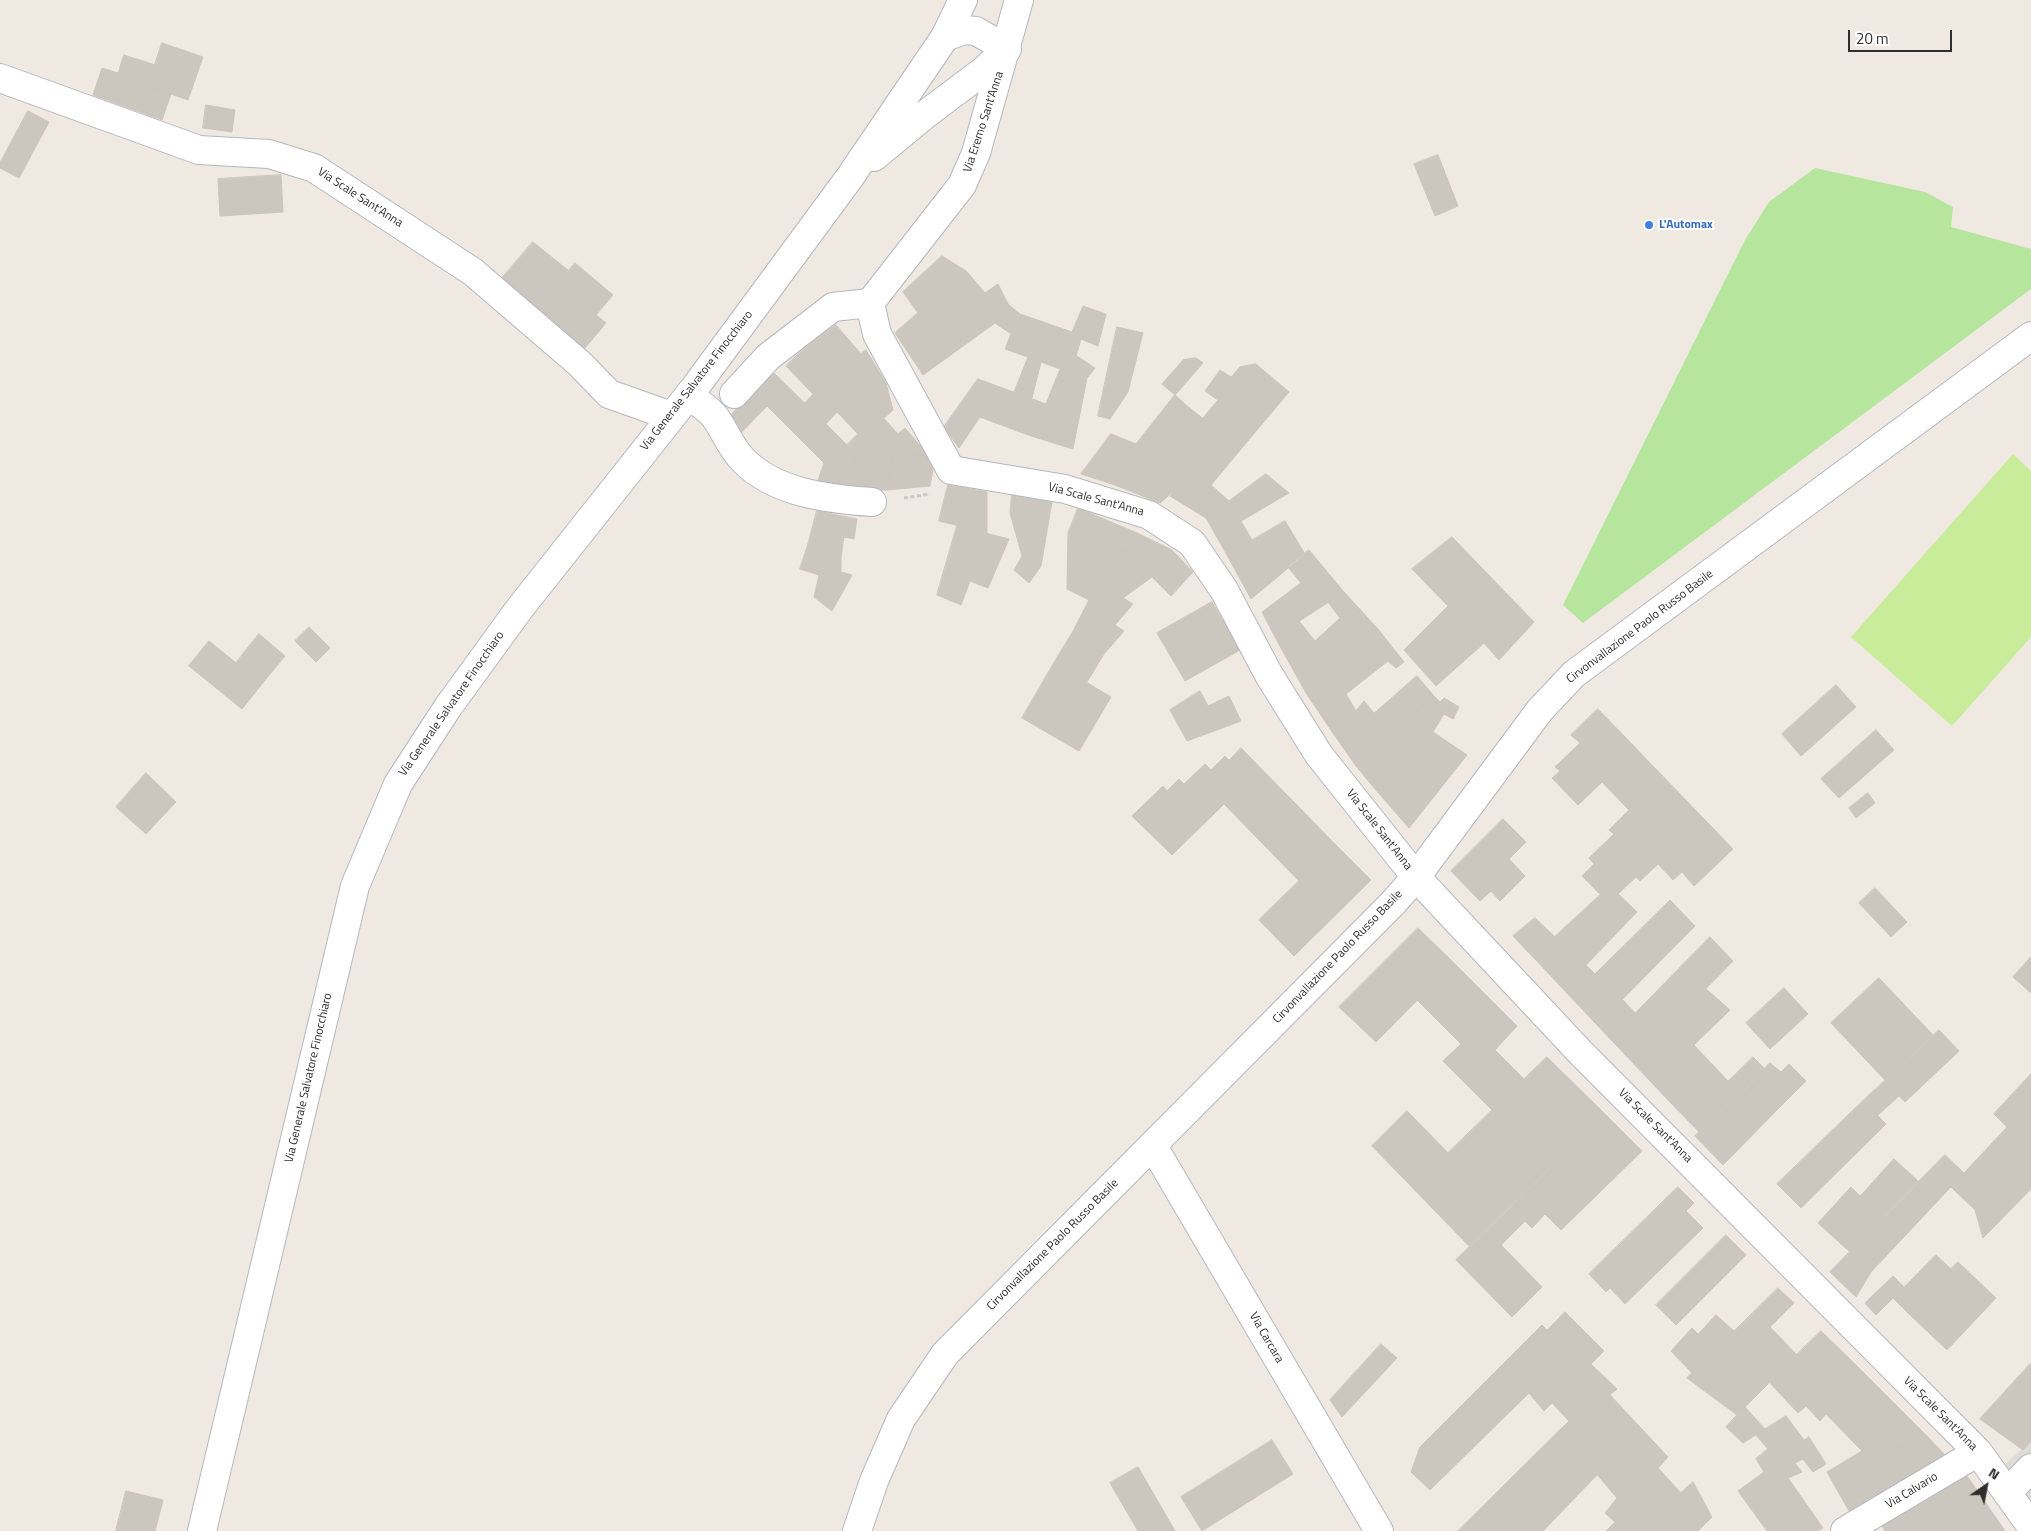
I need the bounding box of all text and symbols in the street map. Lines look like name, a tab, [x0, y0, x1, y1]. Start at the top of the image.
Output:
scale bar	[1851, 20, 1955, 52]
text: 20 m	[1856, 27, 1889, 50]
street label: Via Eremo Sant'Anna	[961, 70, 1007, 174]
street label: Via Scale Sant'Anna	[315, 165, 405, 231]
place label: L'Automax	[1659, 218, 1713, 232]
marker: L'Automax	[1643, 219, 1655, 231]
street label: Via Generale Salvatore Finocchiaro	[638, 308, 756, 454]
street label: Via Scale Sant'Anna	[1046, 480, 1146, 520]
street label: Cirvonvallazione Paolo Russo Basile	[1564, 567, 1716, 687]
street label: Via Generale Salvatore Finocchiaro	[396, 629, 508, 779]
street label: Via Scale Sant'Anna	[1343, 787, 1415, 873]
street label: Cirvonvallazione Paolo Russo Basile	[1270, 887, 1406, 1027]
street label: Via Generale Salvatore Finocchiaro	[282, 992, 336, 1164]
street label: Via Scale Sant'Anna	[1615, 1086, 1695, 1166]
street label: Cirvonvallazione Paolo Russo Basile	[984, 1176, 1122, 1314]
street label: Via Carcara	[1246, 1310, 1286, 1366]
street label: Via Scale Sant'Anna	[1900, 1374, 1980, 1454]
north arrow	[1961, 1461, 2011, 1511]
text: N	[1985, 1462, 2004, 1484]
street label: Via Calvario	[1883, 1470, 1941, 1512]

